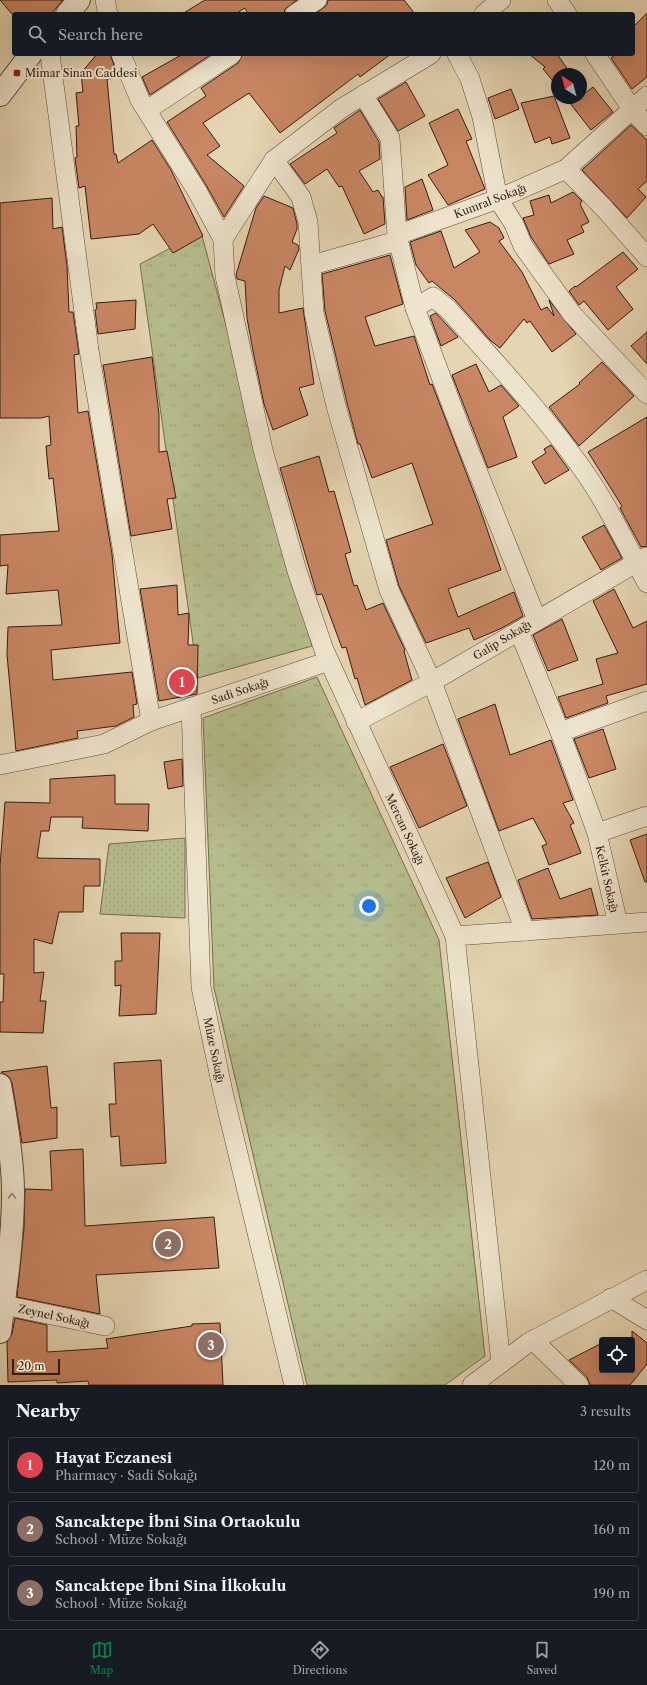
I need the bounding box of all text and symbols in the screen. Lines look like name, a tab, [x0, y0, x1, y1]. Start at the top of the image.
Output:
search box	[12, 12, 635, 56]
icon: search	[26, 23, 48, 45]
text: Search here	[58, 25, 143, 44]
place label: Mimar Sinan Caddesi	[25, 66, 138, 80]
marker: Mimar Sinan Caddesi	[12, 68, 22, 78]
north arrow	[551, 68, 587, 104]
street label: Kumral Sokağı	[452, 181, 529, 221]
street label: Galip Sokağı	[470, 617, 534, 663]
pin: 1	[169, 667, 195, 697]
street label: Sadi Sokağı	[210, 674, 271, 707]
street label: Mercan Sokağı	[382, 791, 428, 868]
street label: Kelkit Sokağı	[592, 844, 622, 915]
your location	[359, 896, 379, 916]
street label: Müze Sokağı	[200, 1016, 228, 1085]
one-way arrow	[8, 1193, 17, 1199]
pin: 2	[155, 1229, 181, 1259]
street label: Zeynel Sokağı	[17, 1302, 92, 1331]
pin: 3	[198, 1330, 224, 1360]
map controls	[599, 1337, 635, 1373]
button: locate	[599, 1337, 635, 1373]
scale bar	[12, 1357, 60, 1376]
text: 20 m	[18, 1359, 44, 1373]
text: Nearby	[16, 1401, 80, 1421]
text: 3 results	[580, 1403, 631, 1419]
text: Hayat Eczanesi	[55, 1448, 172, 1467]
text: 1	[27, 1457, 33, 1473]
text: 120 m	[593, 1457, 630, 1473]
text: Pharmacy · Sadi Sokağı	[55, 1467, 198, 1483]
text: Sancaktepe İbni Sina Ortaokulu	[55, 1512, 300, 1531]
text: 2	[26, 1521, 34, 1537]
text: 160 m	[593, 1521, 630, 1537]
text: School · Müze Sokağı	[55, 1531, 187, 1547]
text: Sancaktepe İbni Sina İlkokulu	[55, 1576, 287, 1595]
text: 3	[26, 1585, 34, 1601]
text: 190 m	[593, 1585, 630, 1601]
text: School · Müze Sokağı	[55, 1595, 187, 1611]
tab: Map	[90, 1639, 113, 1677]
tab: Directions	[293, 1639, 347, 1677]
tab: Saved	[527, 1639, 557, 1677]

